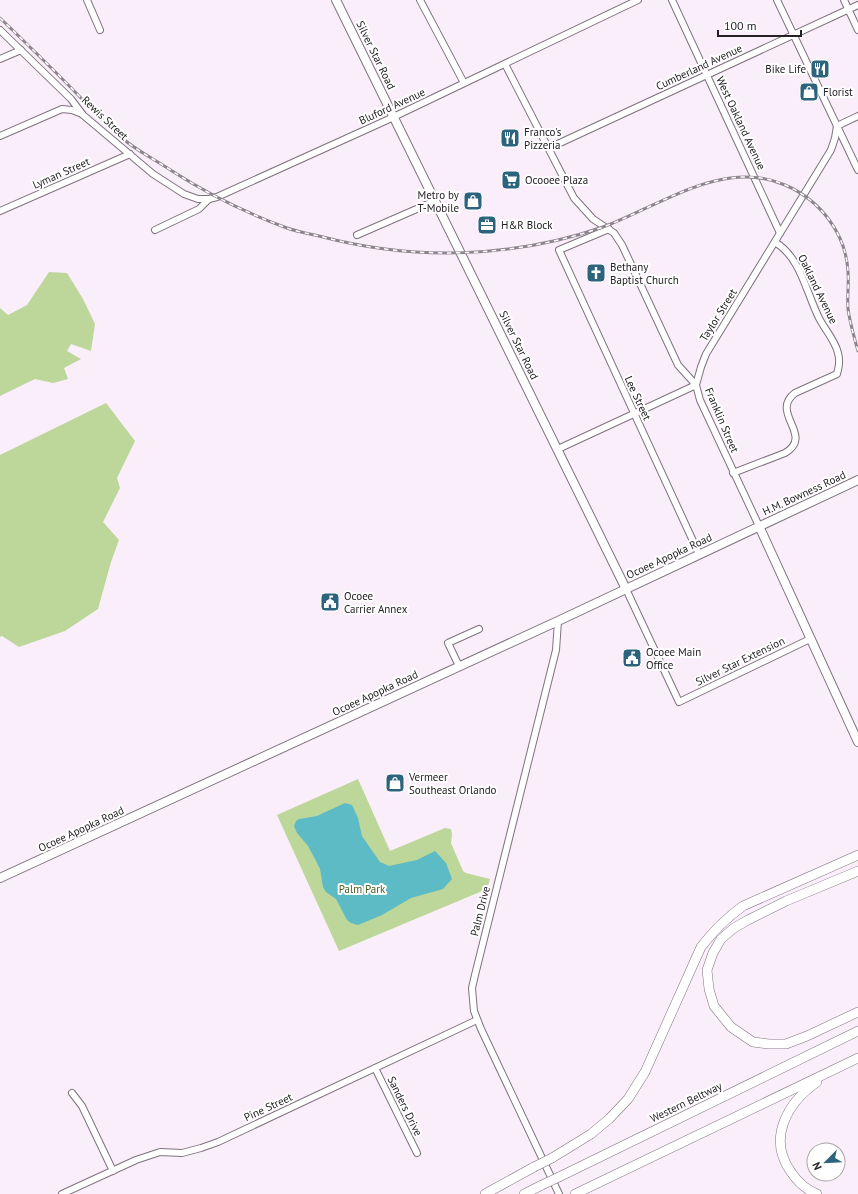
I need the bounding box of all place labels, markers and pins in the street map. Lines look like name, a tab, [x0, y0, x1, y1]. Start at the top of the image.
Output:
restaurant icon: Bike Life	[809, 58, 831, 80]
place label: Bike Life	[765, 62, 806, 76]
shop icon: Florist	[798, 81, 820, 103]
place label: Florist	[823, 85, 853, 99]
place label: Franco's Pizzeria	[524, 125, 562, 152]
restaurant icon: Franco's Pizzeria	[499, 127, 521, 149]
supermarket icon: Ocooee Plaza	[500, 169, 522, 191]
place label: Ocooee Plaza	[525, 173, 588, 187]
place label: Metro by T-Mobile	[417, 188, 460, 215]
shop icon: Metro by T-Mobile	[462, 190, 484, 212]
office icon: H&R Block	[476, 214, 498, 236]
place label: H&R Block	[501, 218, 553, 232]
place label: Bethany Baptist Church	[610, 260, 679, 287]
church icon: Bethany Baptist Church	[585, 262, 607, 284]
place label: Ocoee Carrier Annex	[344, 589, 408, 616]
public building icon: Ocoee Carrier Annex	[319, 591, 341, 613]
place label: Ocoee Main Office	[646, 645, 701, 672]
public building icon: Ocoee Main Office	[621, 647, 643, 669]
place label: Vermeer Southeast Orlando	[408, 770, 497, 797]
shop icon: Vermeer Southeast Orlando	[384, 772, 406, 794]

